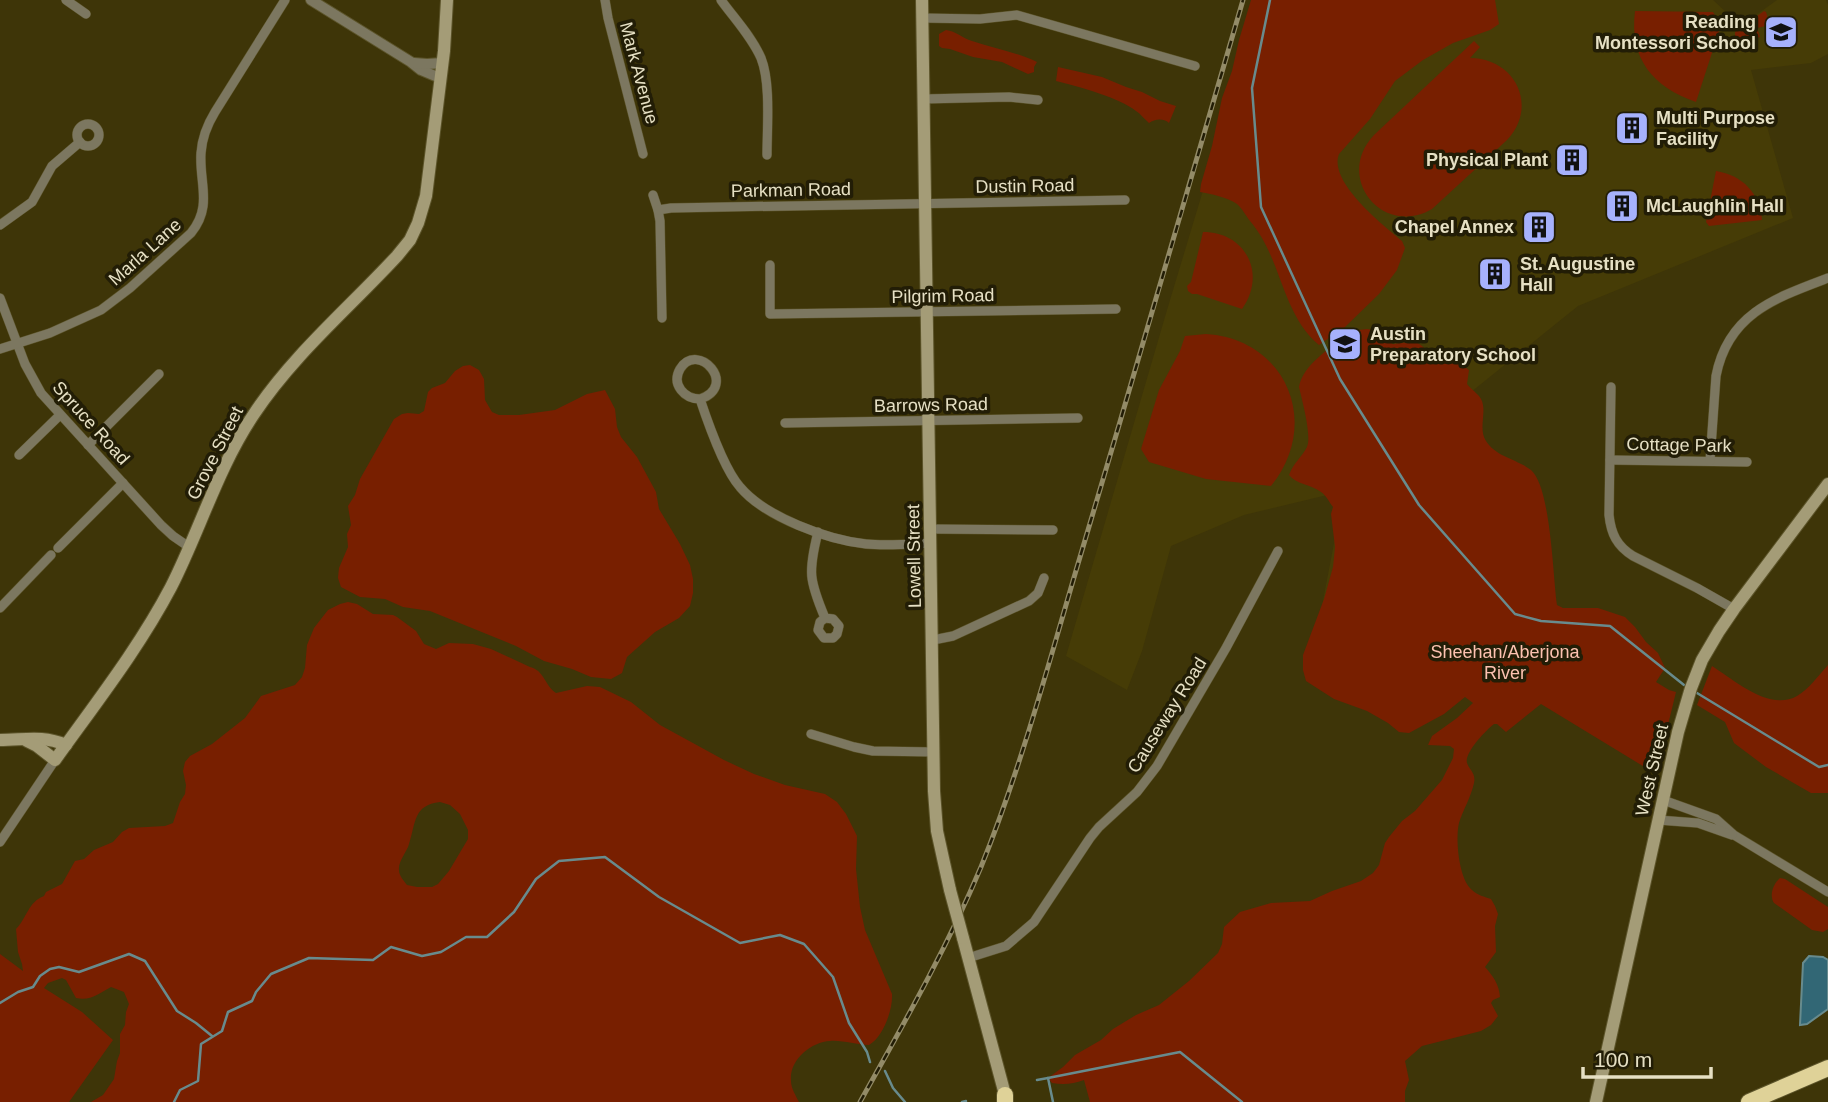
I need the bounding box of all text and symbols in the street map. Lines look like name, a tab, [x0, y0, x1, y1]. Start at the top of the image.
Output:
place label: Reading Montessori School	[1595, 12, 1756, 53]
school or university icon: Reading Montessori School	[1762, 13, 1800, 51]
street label: Mark Avenue	[616, 20, 662, 126]
place label: Multi Purpose Facility	[1656, 108, 1775, 149]
building icon: Multi Purpose Facility	[1613, 109, 1651, 147]
building icon: Physical Plant	[1553, 141, 1591, 179]
place label: Physical Plant	[1426, 150, 1548, 170]
street label: Dustin Road	[975, 175, 1075, 197]
street label: Parkman Road	[731, 179, 851, 201]
building icon: McLaughlin Hall	[1603, 187, 1641, 225]
place label: McLaughlin Hall	[1646, 196, 1784, 216]
building icon: Chapel Annex	[1520, 208, 1558, 246]
street label: Marla Lane	[105, 214, 185, 290]
place label: Chapel Annex	[1395, 217, 1514, 237]
place label: St. Augustine Hall	[1520, 254, 1635, 295]
building icon: St. Augustine Hall	[1476, 255, 1514, 293]
street label: Pilgrim Road	[891, 285, 995, 307]
place label: Austin Preparatory School	[1370, 324, 1536, 365]
school or university icon: Austin Preparatory School	[1326, 325, 1364, 363]
street label: Spruce Road	[48, 377, 134, 469]
street label: Barrows Road	[874, 394, 988, 416]
street label: Grove Street	[183, 403, 247, 503]
street label: Cottage Park	[1626, 434, 1733, 456]
street label: Lowell Street	[903, 504, 925, 608]
park label: Sheehan/Aberjona River	[1430, 642, 1581, 683]
street label: Causeway Road	[1124, 654, 1210, 776]
street label: West Street	[1632, 722, 1672, 818]
scale bar	[1583, 1036, 1711, 1080]
text: 100 m	[1594, 1048, 1652, 1071]

